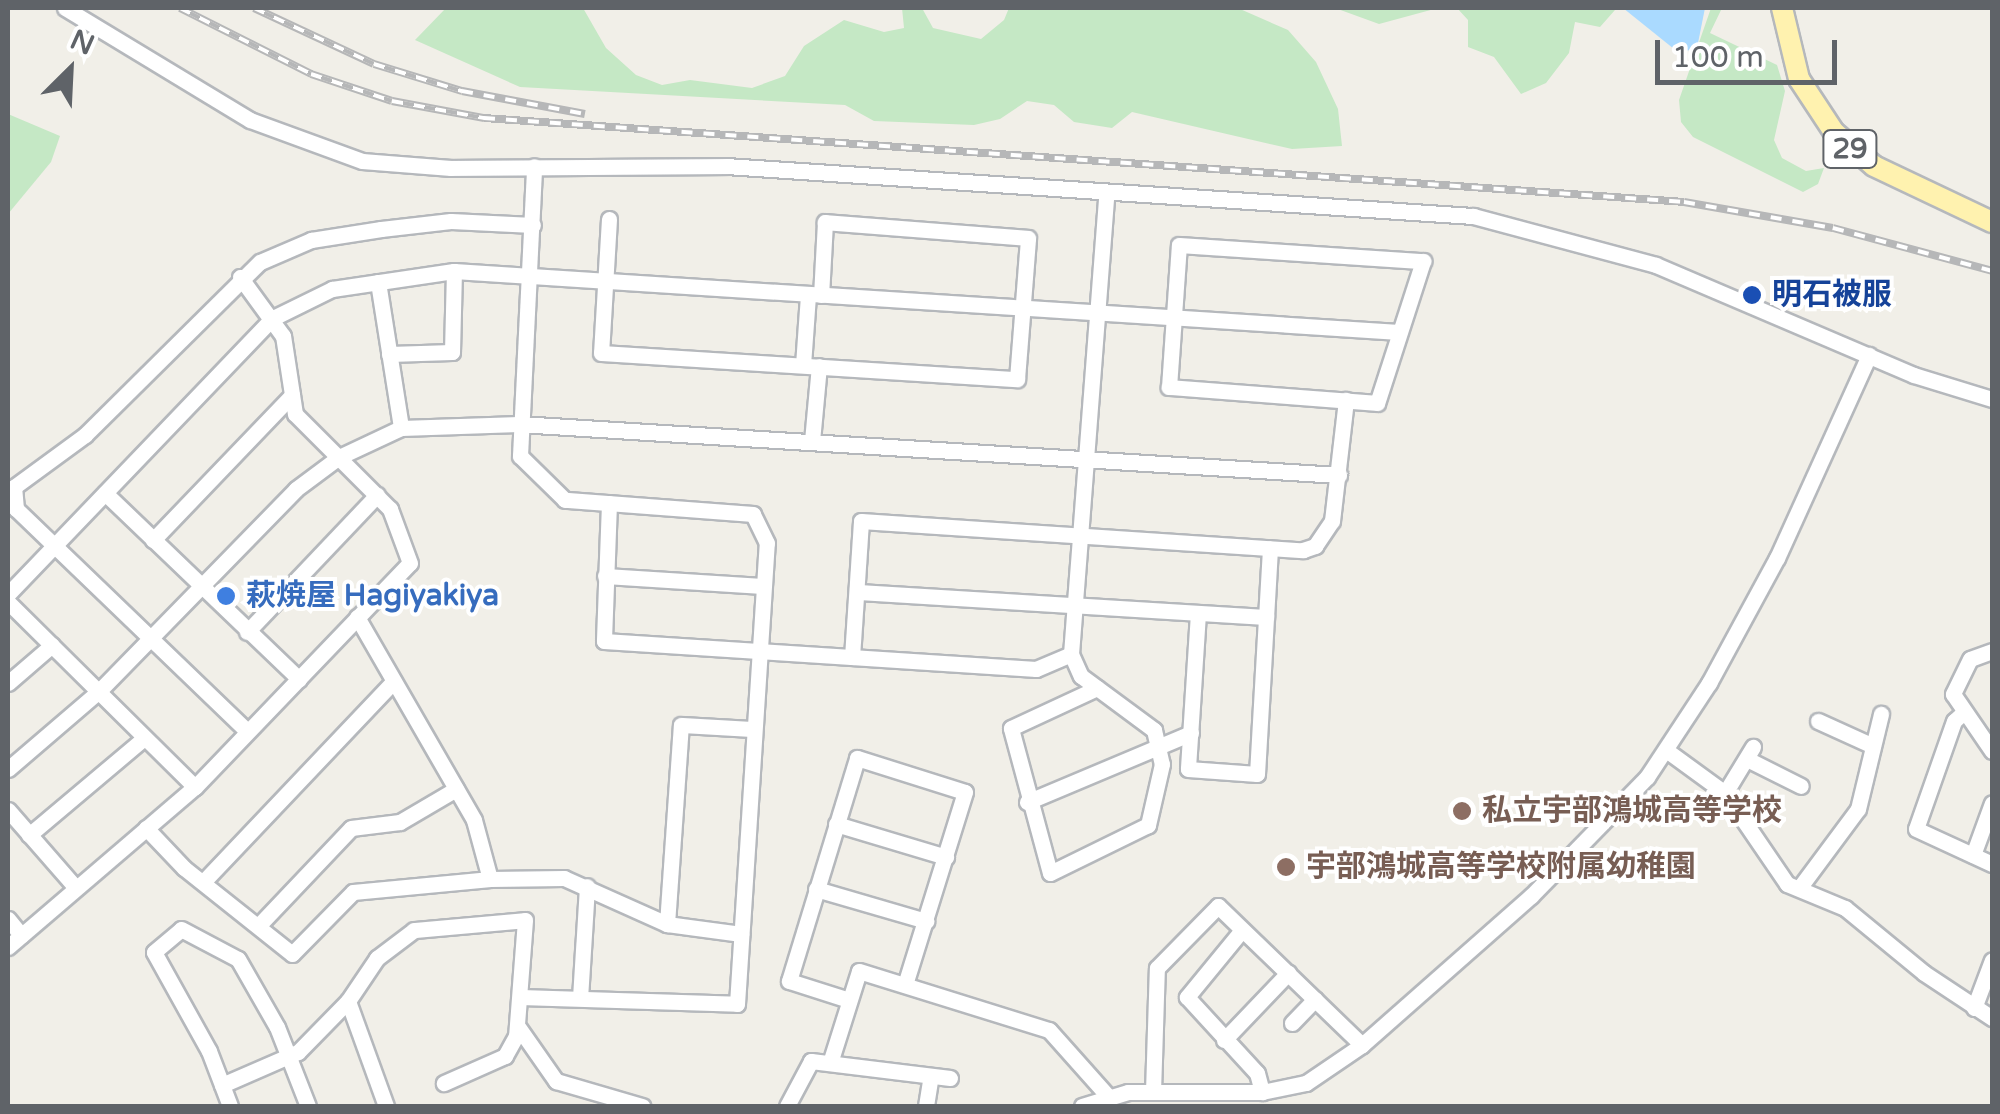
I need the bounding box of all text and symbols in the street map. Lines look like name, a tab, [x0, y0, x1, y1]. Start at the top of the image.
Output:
north arrow	[20, 20, 120, 120]
scale bar	[1660, 20, 1842, 82]
text: N	[65, 22, 99, 63]
text: 100 m	[1672, 39, 1764, 76]
road number: 29	[1820, 126, 1880, 172]
place label: 明石被服	[1772, 277, 1892, 313]
marker: 明石被服	[1741, 284, 1763, 306]
place label: 萩焼屋 Hagiyakiya	[246, 578, 499, 614]
marker: 萩焼屋 Hagiyakiya	[215, 585, 237, 607]
place label: 私立宇部鴻城高等学校	[1482, 793, 1782, 829]
marker: 私立宇部鴻城高等学校	[1451, 800, 1473, 822]
place label: 宇部鴻城高等学校附属幼稚園	[1306, 849, 1696, 885]
marker: 宇部鴻城高等学校附属幼稚園	[1275, 856, 1297, 878]

